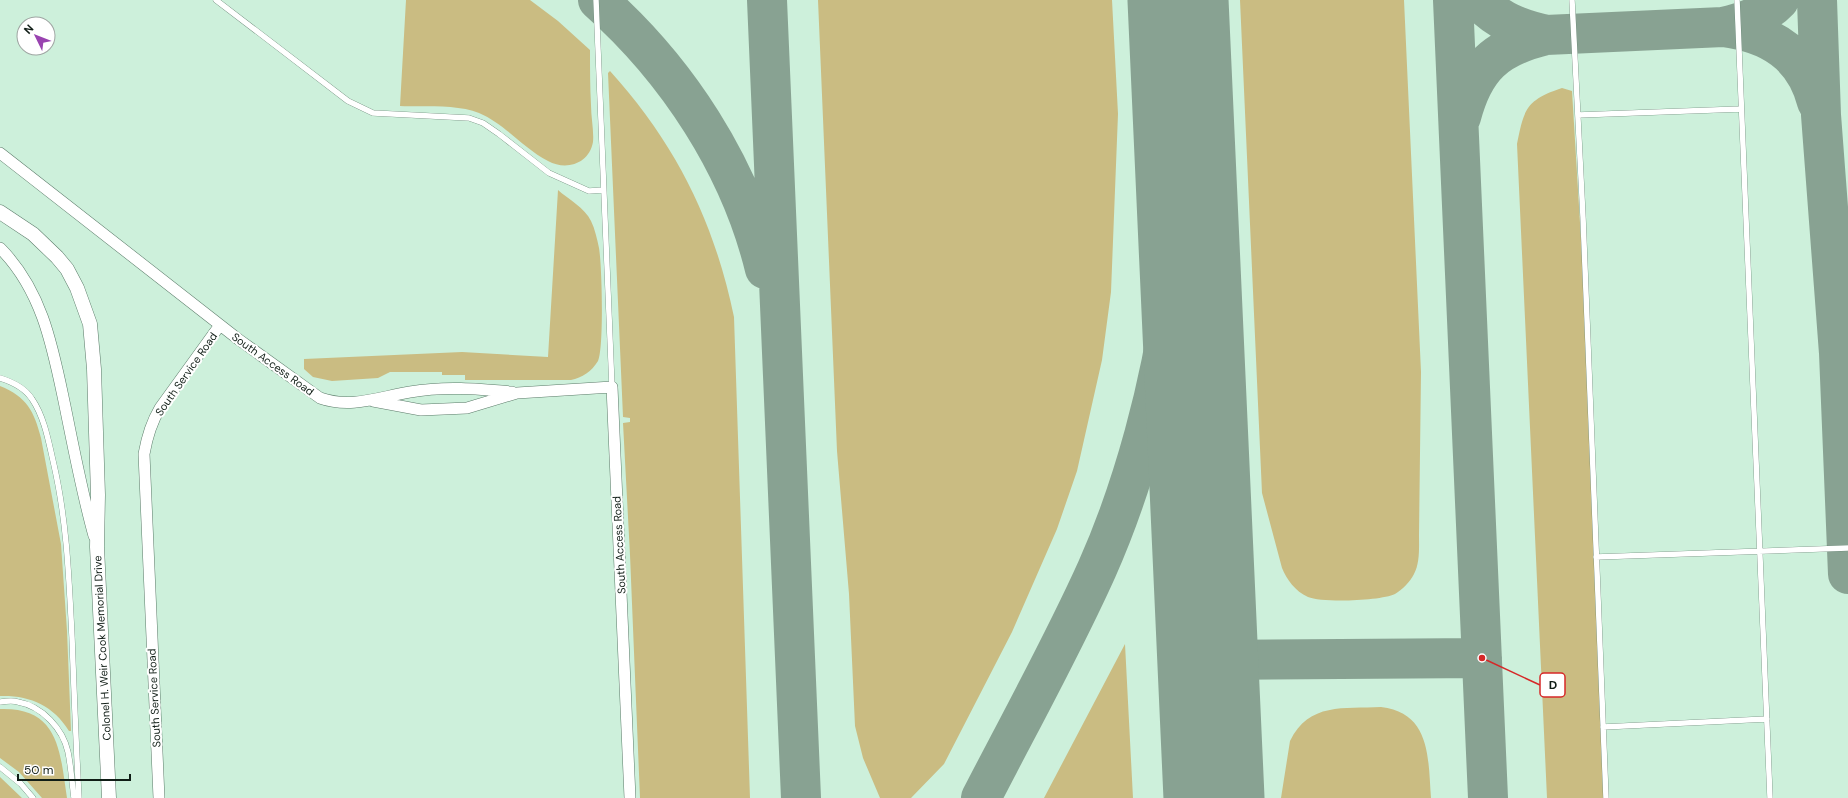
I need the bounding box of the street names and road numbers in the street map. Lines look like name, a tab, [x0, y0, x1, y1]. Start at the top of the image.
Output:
street label: South Service Road	[152, 329, 220, 419]
street label: South Access Road	[229, 329, 317, 399]
street label: South Access Road	[609, 496, 629, 594]
street label: Colonel H. Weir Cook Memorial Drive	[90, 555, 114, 741]
street label: South Service Road	[144, 648, 164, 748]

